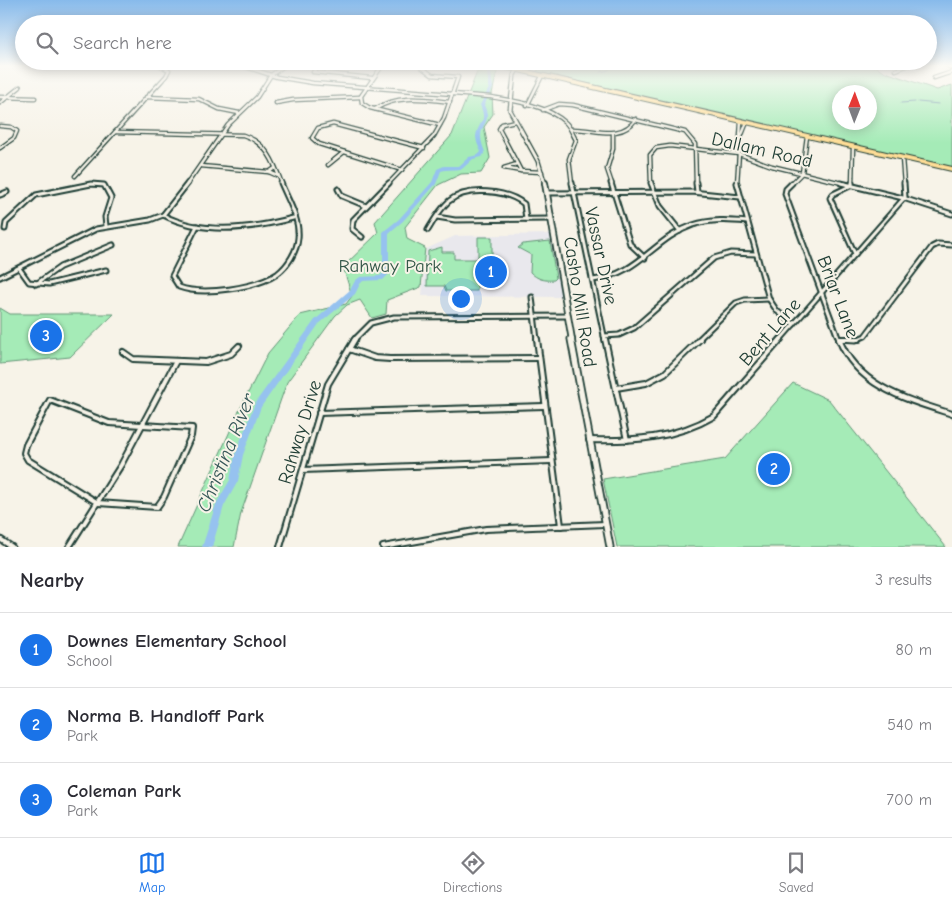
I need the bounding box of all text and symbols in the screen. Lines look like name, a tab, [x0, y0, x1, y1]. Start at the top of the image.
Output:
search box	[15, 15, 937, 70]
icon: search	[33, 29, 61, 57]
text: Search here	[73, 32, 172, 54]
north arrow	[832, 85, 877, 130]
street label: Dallam Road	[709, 128, 815, 172]
street label: Vassar Drive	[580, 205, 622, 307]
street label: Casho Mill Road	[559, 235, 601, 369]
pin: 1	[475, 253, 507, 291]
street label: Briar Lane	[812, 253, 864, 341]
park label: Rahway Park	[338, 255, 442, 277]
your location	[448, 286, 474, 312]
street label: Bent Lane	[735, 294, 805, 370]
pin: 3	[30, 317, 62, 355]
street label: Rahway Drive	[274, 377, 326, 487]
water label: Christina River	[192, 390, 261, 515]
pin: 2	[758, 450, 790, 488]
text: Nearby	[20, 568, 84, 592]
text: 3 results	[875, 571, 932, 589]
text: Downes Elementary School	[67, 630, 287, 652]
text: 1	[33, 641, 39, 659]
text: 80 m	[895, 641, 932, 659]
text: School	[67, 652, 113, 670]
text: Norma B. Handloff Park	[67, 705, 264, 727]
text: 2	[32, 716, 40, 734]
text: 540 m	[887, 716, 932, 734]
text: Park	[67, 727, 98, 745]
text: Coleman Park	[67, 780, 181, 802]
text: 3	[32, 791, 40, 809]
text: 700 m	[886, 791, 932, 809]
text: Park	[67, 802, 98, 820]
tab: Map	[138, 849, 166, 896]
tab: Directions	[443, 849, 502, 896]
tab: Saved	[779, 849, 814, 896]

